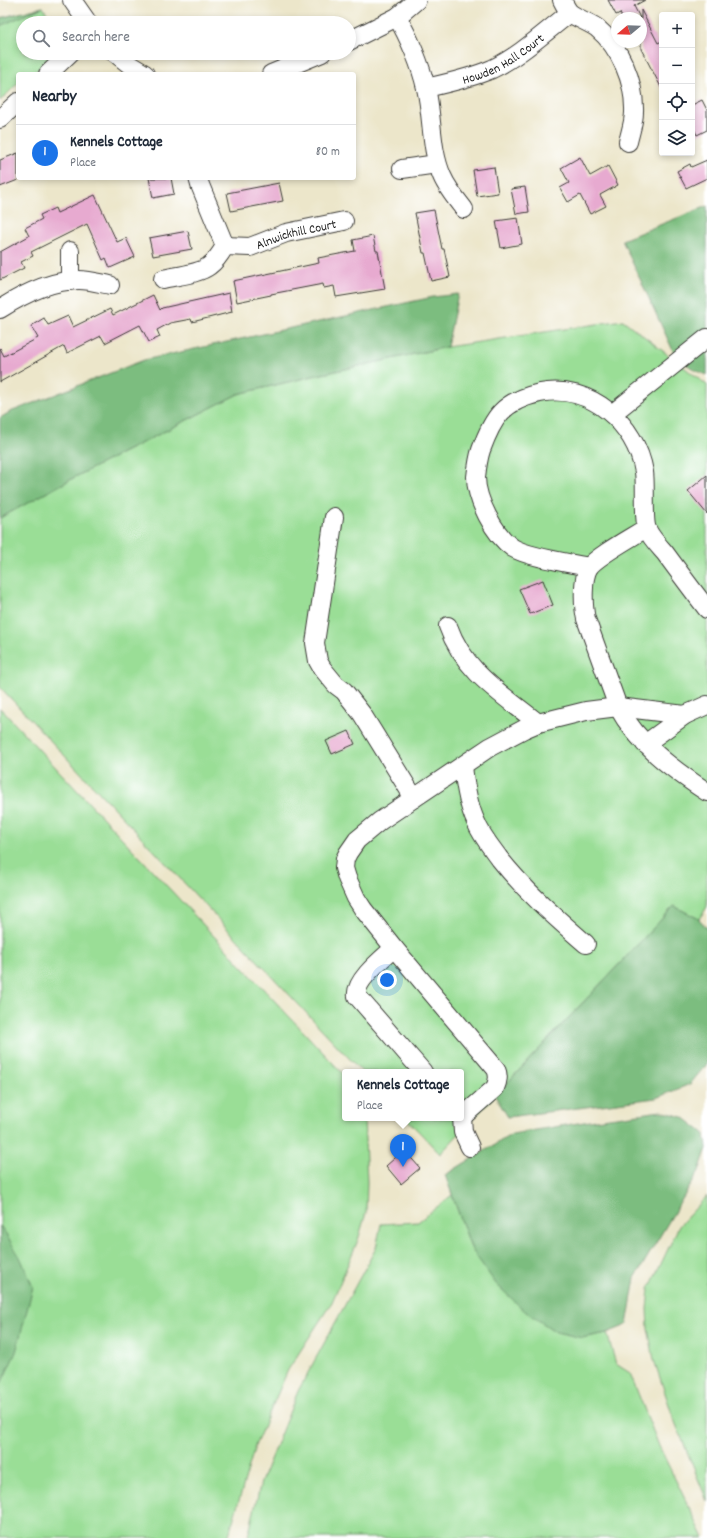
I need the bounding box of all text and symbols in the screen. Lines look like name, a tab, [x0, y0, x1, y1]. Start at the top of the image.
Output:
north arrow	[611, 12, 647, 48]
map controls	[659, 12, 695, 156]
button: +	[659, 12, 695, 48]
search box	[16, 16, 356, 60]
icon: search	[30, 27, 52, 49]
text: Search here	[62, 27, 130, 49]
street label: Howden Hall Court	[460, 30, 549, 91]
button: −	[659, 48, 695, 84]
button: locate	[659, 84, 695, 120]
text: Nearby	[32, 86, 76, 110]
button: layers	[659, 120, 695, 156]
text: Kennels Cottage	[70, 132, 163, 154]
text: 1	[44, 143, 46, 162]
text: 80 m	[316, 143, 340, 162]
text: Place	[70, 154, 96, 173]
street label: Alnwickhill Court	[254, 216, 338, 256]
your location	[377, 970, 397, 990]
popup	[342, 1069, 464, 1121]
text: Kennels Cottage	[357, 1075, 449, 1097]
text: Place	[357, 1097, 383, 1116]
pin: 1	[390, 1134, 416, 1167]

